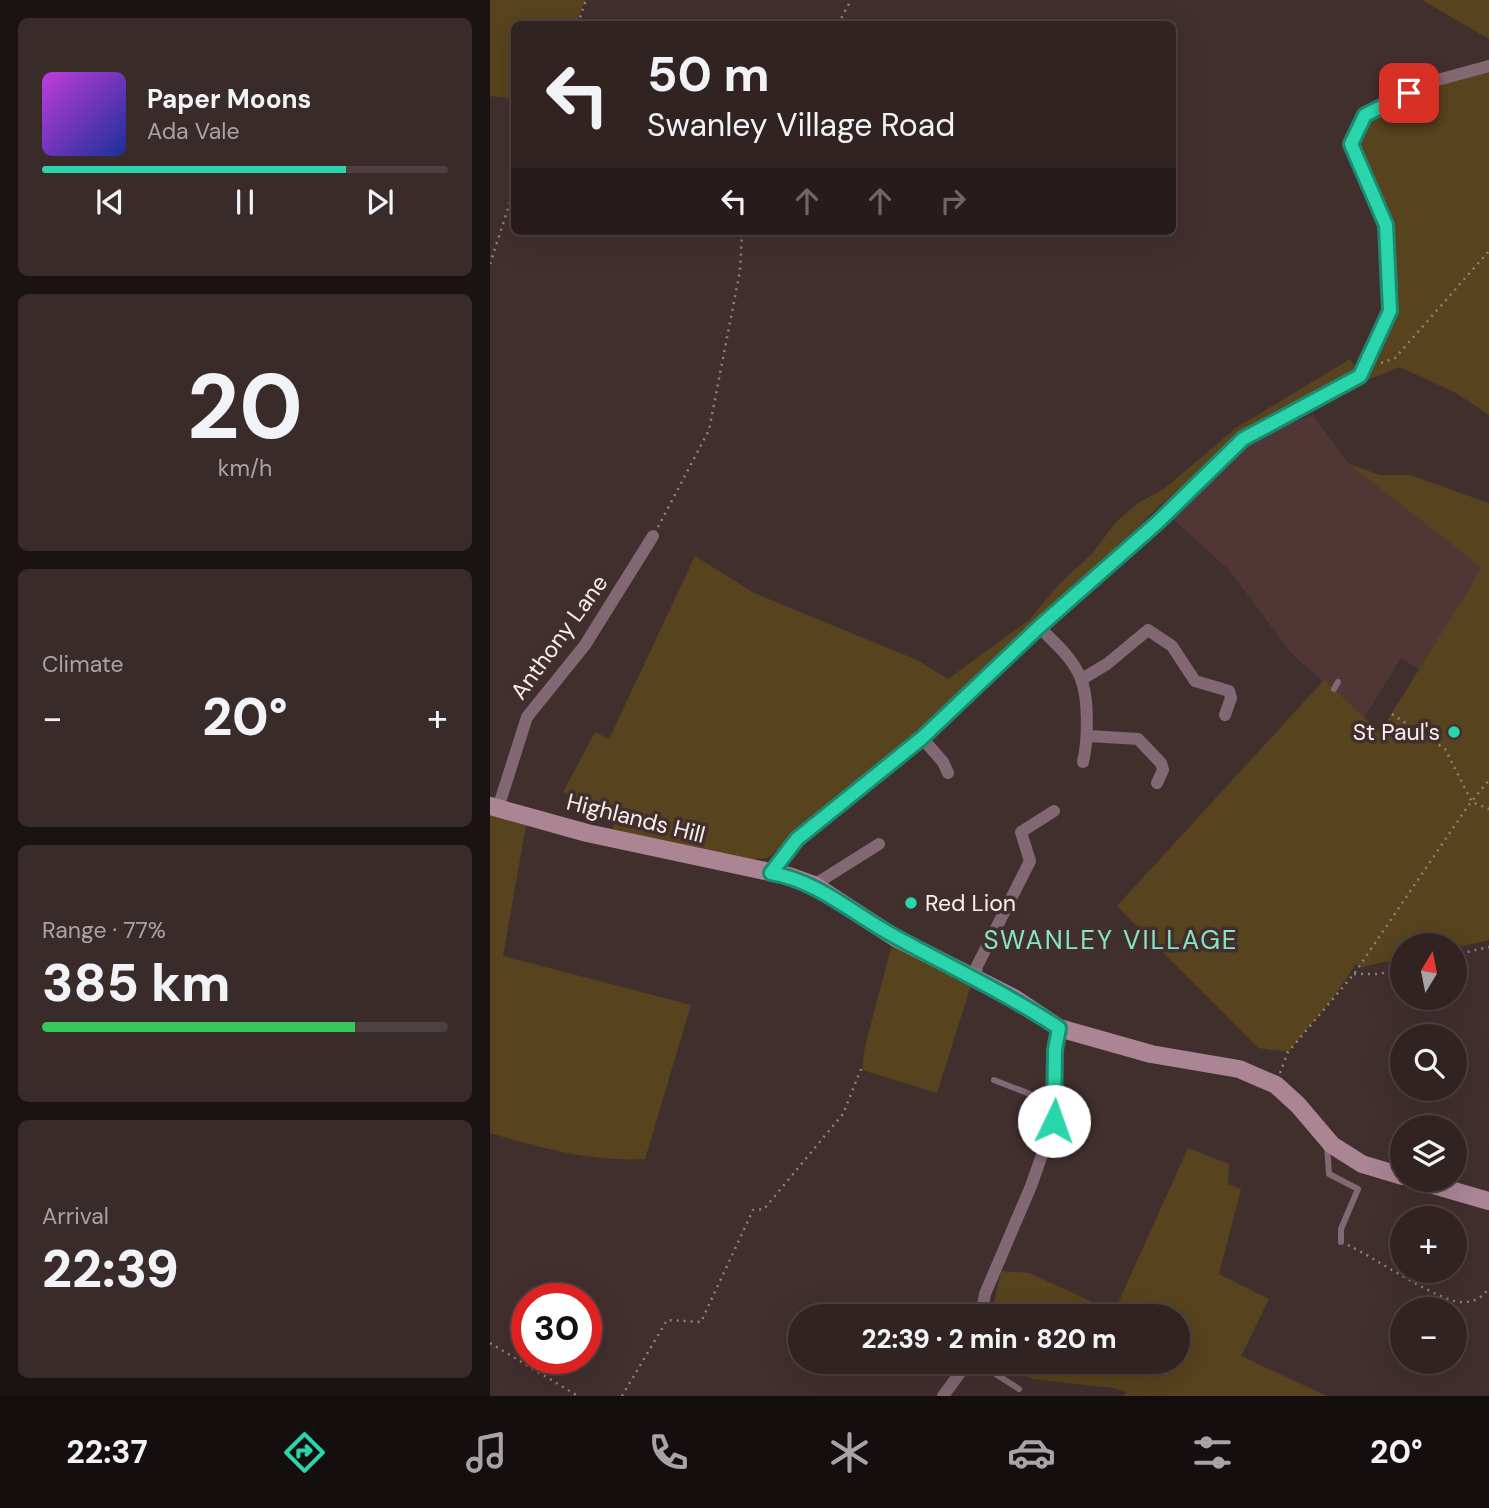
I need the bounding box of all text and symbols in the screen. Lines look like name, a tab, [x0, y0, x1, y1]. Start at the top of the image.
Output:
text: 50 m	[647, 42, 770, 106]
icon: left	[532, 49, 623, 140]
pin	[1379, 63, 1439, 123]
icon: arrive	[1390, 74, 1428, 112]
text: Paper Moons	[147, 82, 311, 116]
text: Swanley Village Road	[647, 104, 955, 146]
text: Ada Vale	[147, 116, 240, 146]
icon: left	[715, 182, 753, 220]
icon: ahead	[788, 182, 826, 220]
icon: ahead	[861, 182, 899, 220]
icon: right	[934, 182, 972, 220]
icon: previous	[91, 183, 129, 221]
icon: pause	[226, 183, 264, 221]
icon: next	[361, 183, 399, 221]
text: 20	[187, 348, 303, 466]
text: km/h	[218, 453, 272, 483]
street label: Anthony Lane	[504, 569, 614, 705]
text: Climate	[42, 649, 124, 679]
text: 20°	[202, 683, 288, 751]
text: −	[42, 693, 63, 743]
text: +	[427, 693, 448, 743]
place label: St Paul's	[1353, 717, 1440, 747]
marker: St Paul's	[1446, 724, 1462, 740]
street label: Highlands Hill	[564, 786, 708, 850]
place label: Red Lion	[925, 888, 1016, 918]
marker: Red Lion	[903, 895, 919, 911]
text: Range · 77%	[42, 915, 166, 945]
district label: SWANLEY VILLAGE	[983, 923, 1239, 957]
north arrow	[1390, 933, 1466, 1010]
map controls	[1390, 933, 1467, 1374]
text: 385 km	[42, 949, 231, 1017]
button: search	[1390, 1024, 1467, 1101]
position arrow	[1017, 1084, 1091, 1158]
button: layers	[1390, 1115, 1467, 1192]
text: Arrival	[42, 1201, 109, 1231]
button: +	[1390, 1206, 1467, 1283]
text: 22:39	[42, 1235, 179, 1303]
speed limit sign: 30	[511, 1283, 602, 1374]
button: −	[1390, 1297, 1467, 1374]
text: 22:39 · 2 min · 820 m	[861, 1322, 1117, 1356]
icon: directions	[280, 1428, 329, 1477]
icon: music	[462, 1428, 511, 1477]
icon: phone	[644, 1428, 693, 1477]
icon: climate	[825, 1428, 874, 1477]
icon: car	[1007, 1428, 1056, 1477]
icon: filters	[1188, 1428, 1237, 1477]
text: 22:37	[66, 1431, 148, 1473]
text: 20°	[1370, 1431, 1423, 1473]

